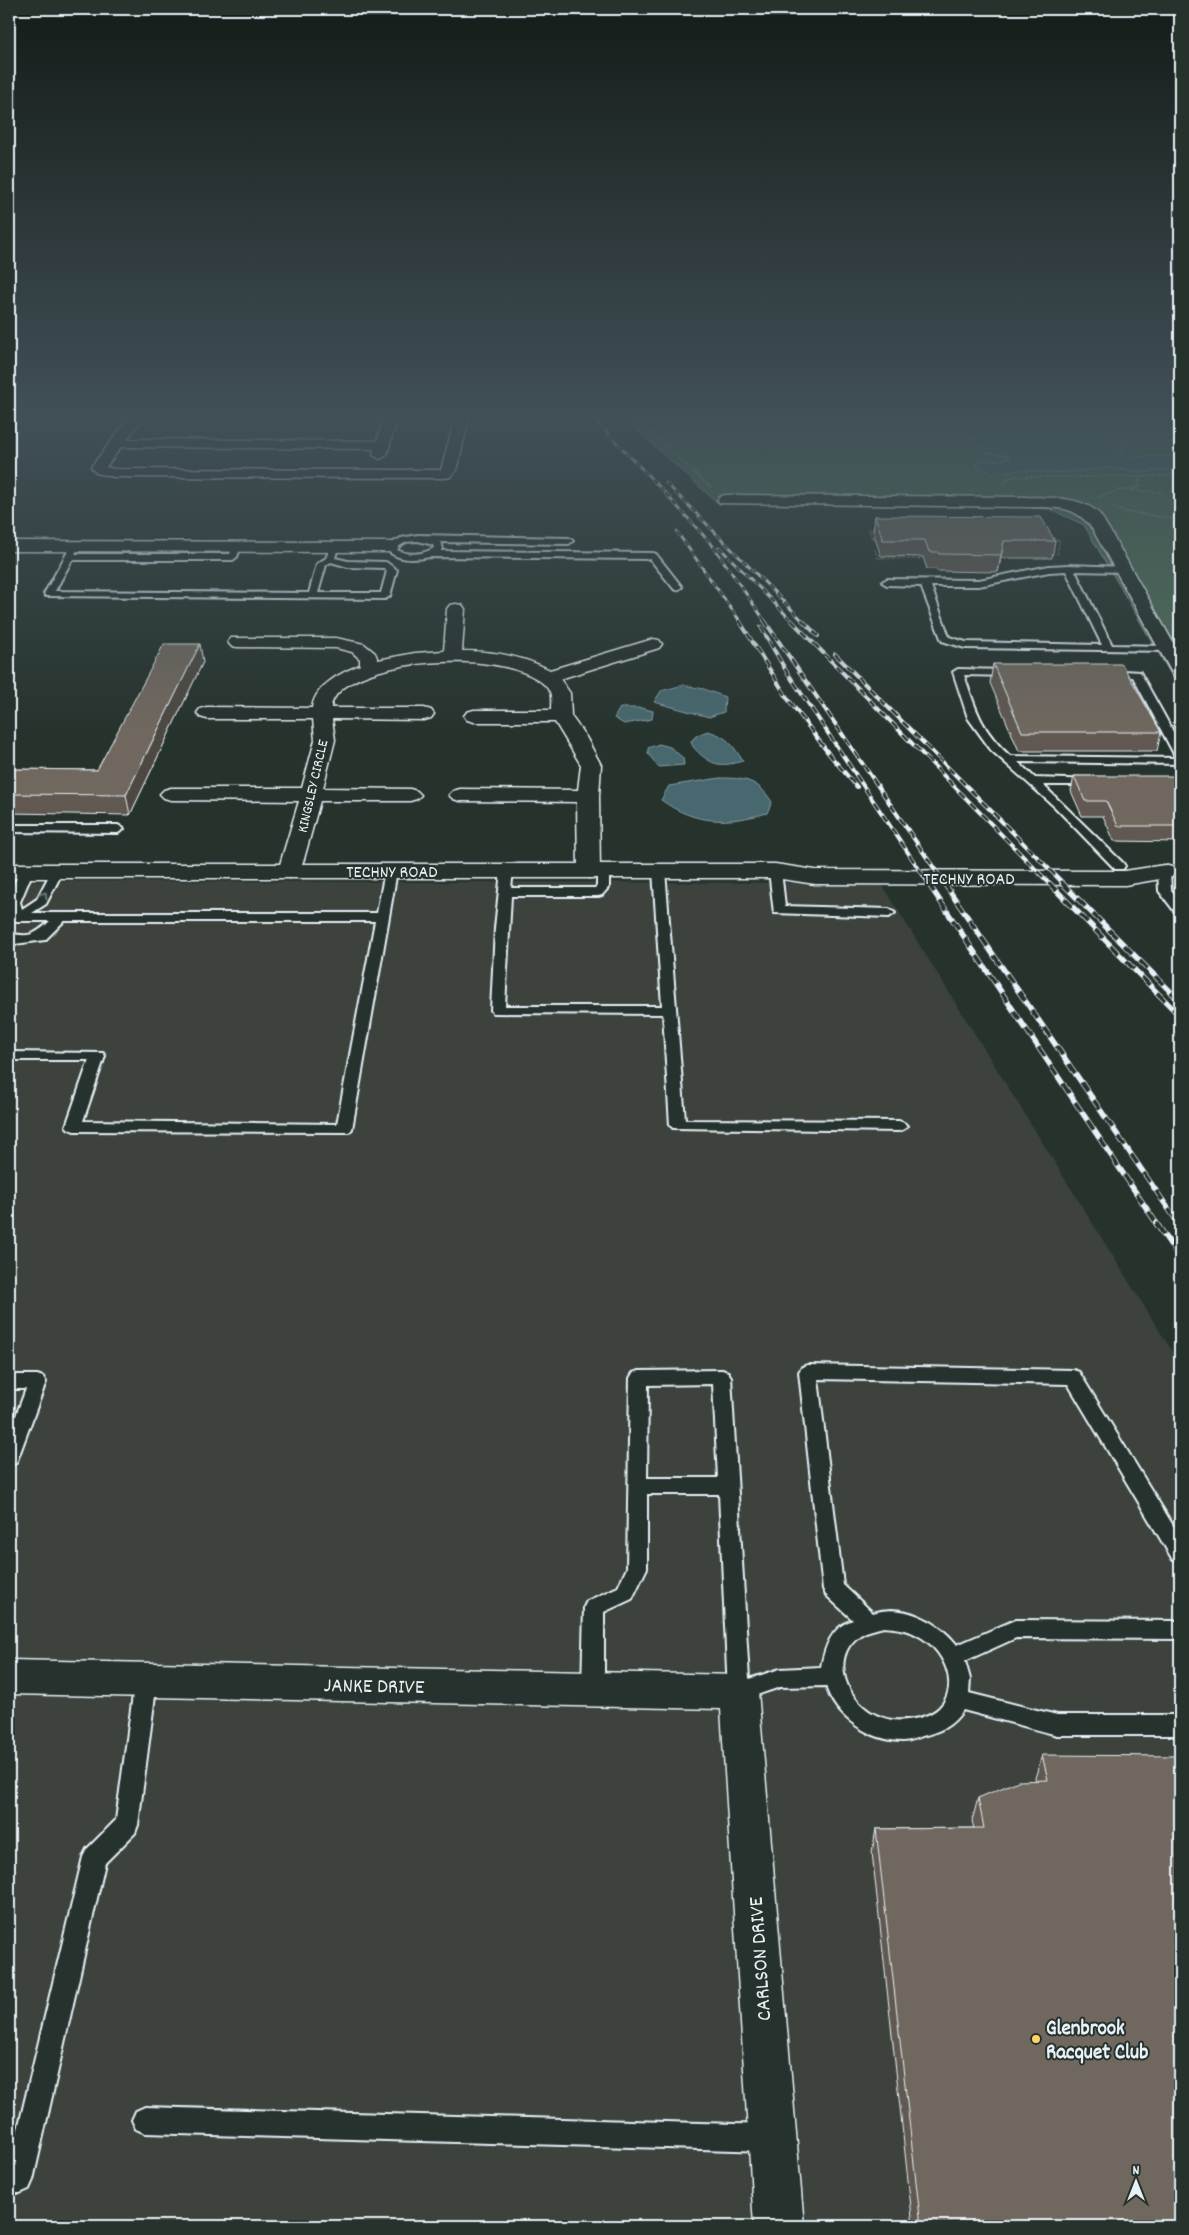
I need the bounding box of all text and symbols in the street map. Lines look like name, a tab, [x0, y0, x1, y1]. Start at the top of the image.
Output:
street label: KINGSLEY CIRCLE	[293, 738, 335, 835]
street label: TECHNY ROAD	[346, 861, 438, 886]
street label: TECHNY ROAD	[923, 868, 1015, 893]
one-way arrow	[38, 892, 48, 901]
street label: JANKE DRIVE	[323, 1672, 425, 1704]
street label: CARLSON DRIVE	[743, 1895, 781, 2022]
place label: Glenbrook Racquet Club	[1046, 2015, 1148, 2069]
marker: Glenbrook Racquet Club	[1030, 2033, 1042, 2045]
north arrow	[1112, 2158, 1162, 2208]
text: N	[1133, 2161, 1140, 2181]

